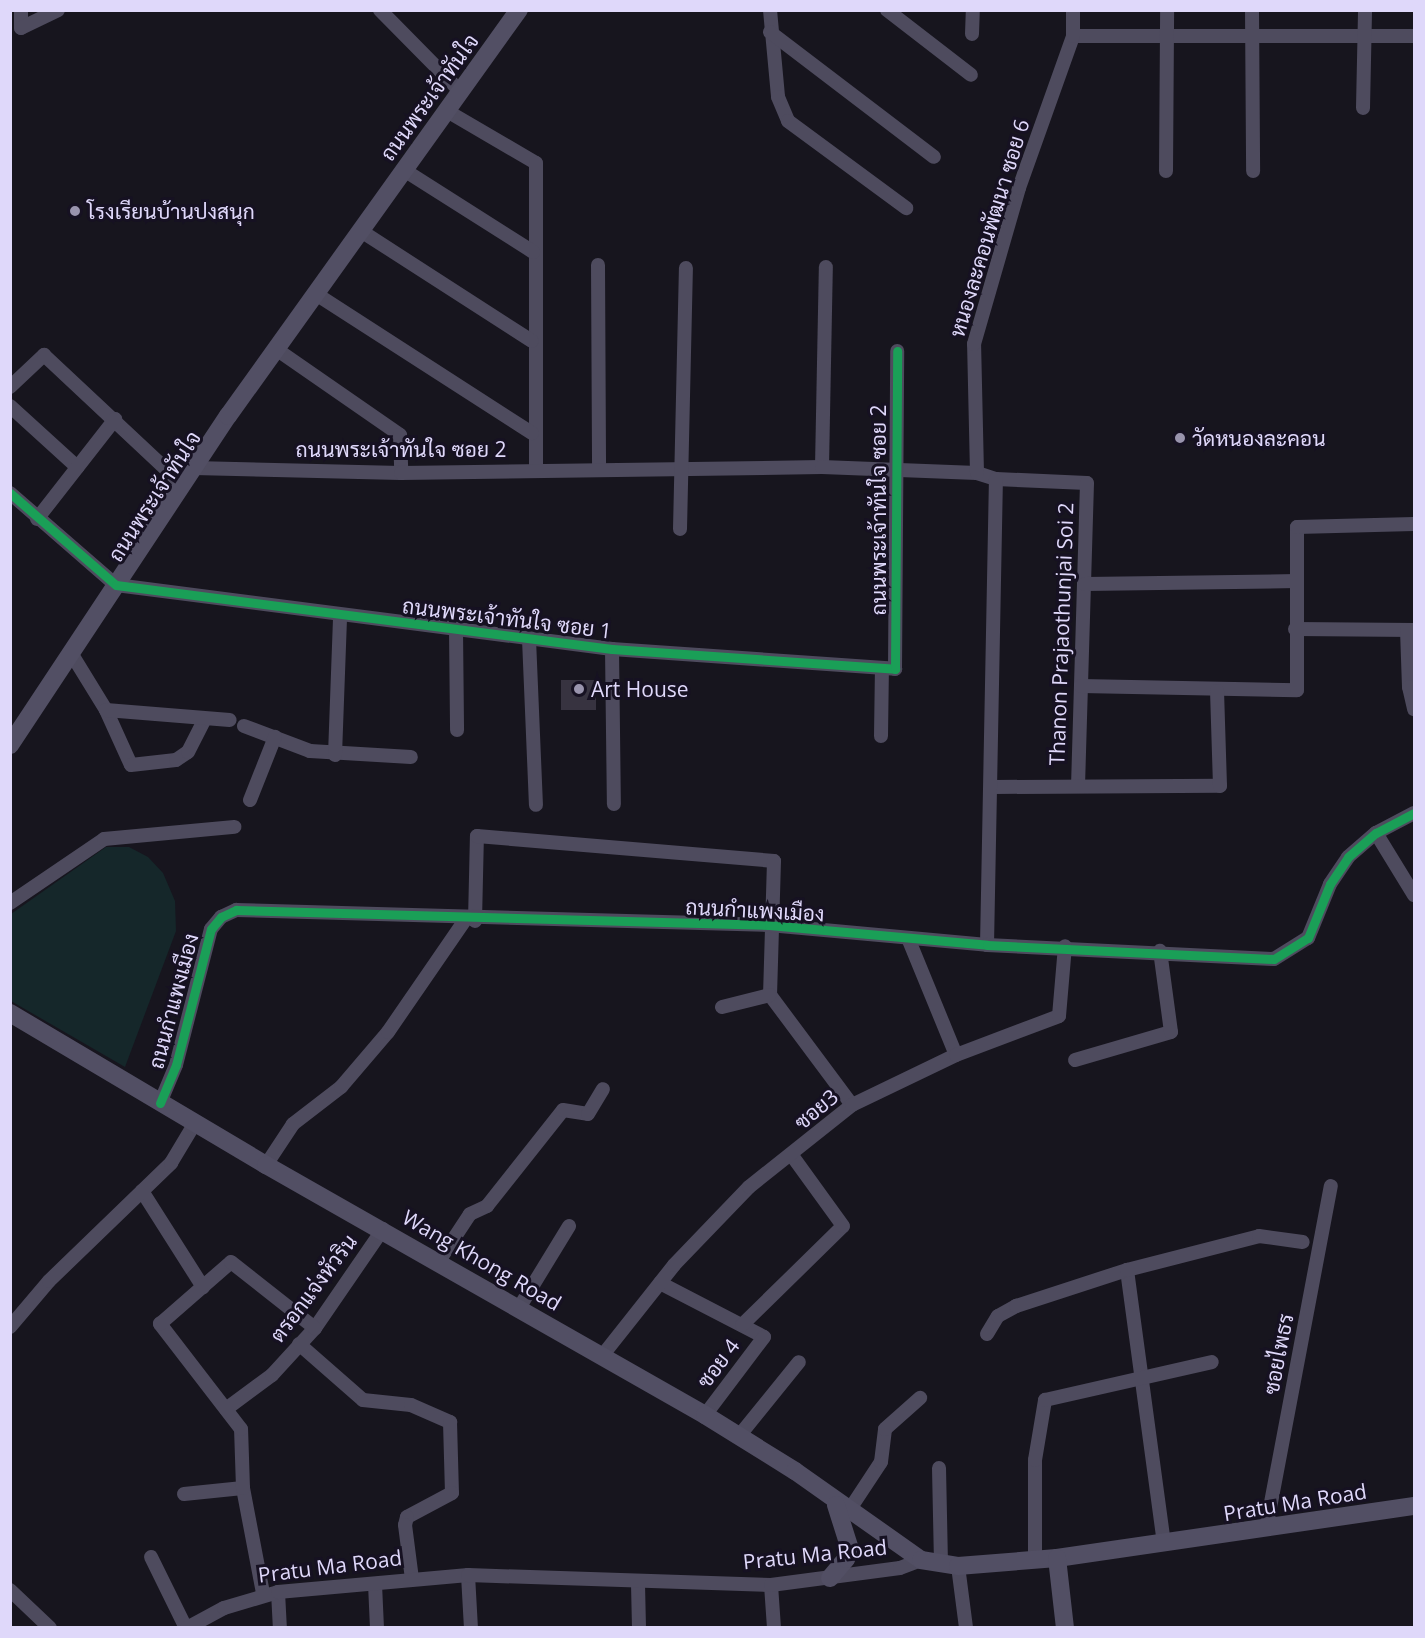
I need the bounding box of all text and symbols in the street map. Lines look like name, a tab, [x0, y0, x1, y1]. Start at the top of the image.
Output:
street label: ถนนพระเจ้าทันใจ	[375, 29, 483, 165]
street label: หนองละคอนพัฒนา ซอย 6	[944, 116, 1034, 340]
place label: โรงเรียนบ้านปงสนุก	[87, 198, 255, 224]
marker: โรงเรียนบ้านปงสนุก	[68, 204, 82, 218]
street label: ถนนพระเจ้าทันใจ ซอย 2	[865, 405, 891, 615]
place label: วัดหนองละคอน	[1192, 425, 1326, 451]
street label: ถนนพระเจ้าทันใจ	[102, 426, 206, 566]
marker: วัดหนองละคอน	[1173, 431, 1187, 445]
street label: ถนนพระเจ้าทันใจ ซอย 2	[296, 436, 506, 462]
street label: Thanon Prajaothunjai Soi 2	[1044, 502, 1078, 766]
street label: ถนนพระเจ้าทันใจ ซอย 1	[401, 593, 613, 643]
place label: Art House	[591, 676, 689, 702]
marker: Art House	[572, 682, 586, 696]
street label: ถนนกำแพงเมือง	[685, 894, 825, 926]
street label: ถนนกำแพงเมือง	[143, 930, 203, 1072]
street label: ซอย3	[789, 1084, 843, 1134]
street label: Wang Khong Road	[398, 1204, 566, 1316]
street label: ตรอกแจ่งหัวริน	[264, 1229, 362, 1347]
street label: ซอยไพธร	[1258, 1311, 1298, 1397]
street label: ซอย 4	[691, 1334, 745, 1392]
street label: Pratu Ma Road	[1222, 1478, 1368, 1526]
street label: Pratu Ma Road	[742, 1534, 888, 1574]
street label: Pratu Ma Road	[257, 1545, 403, 1587]

